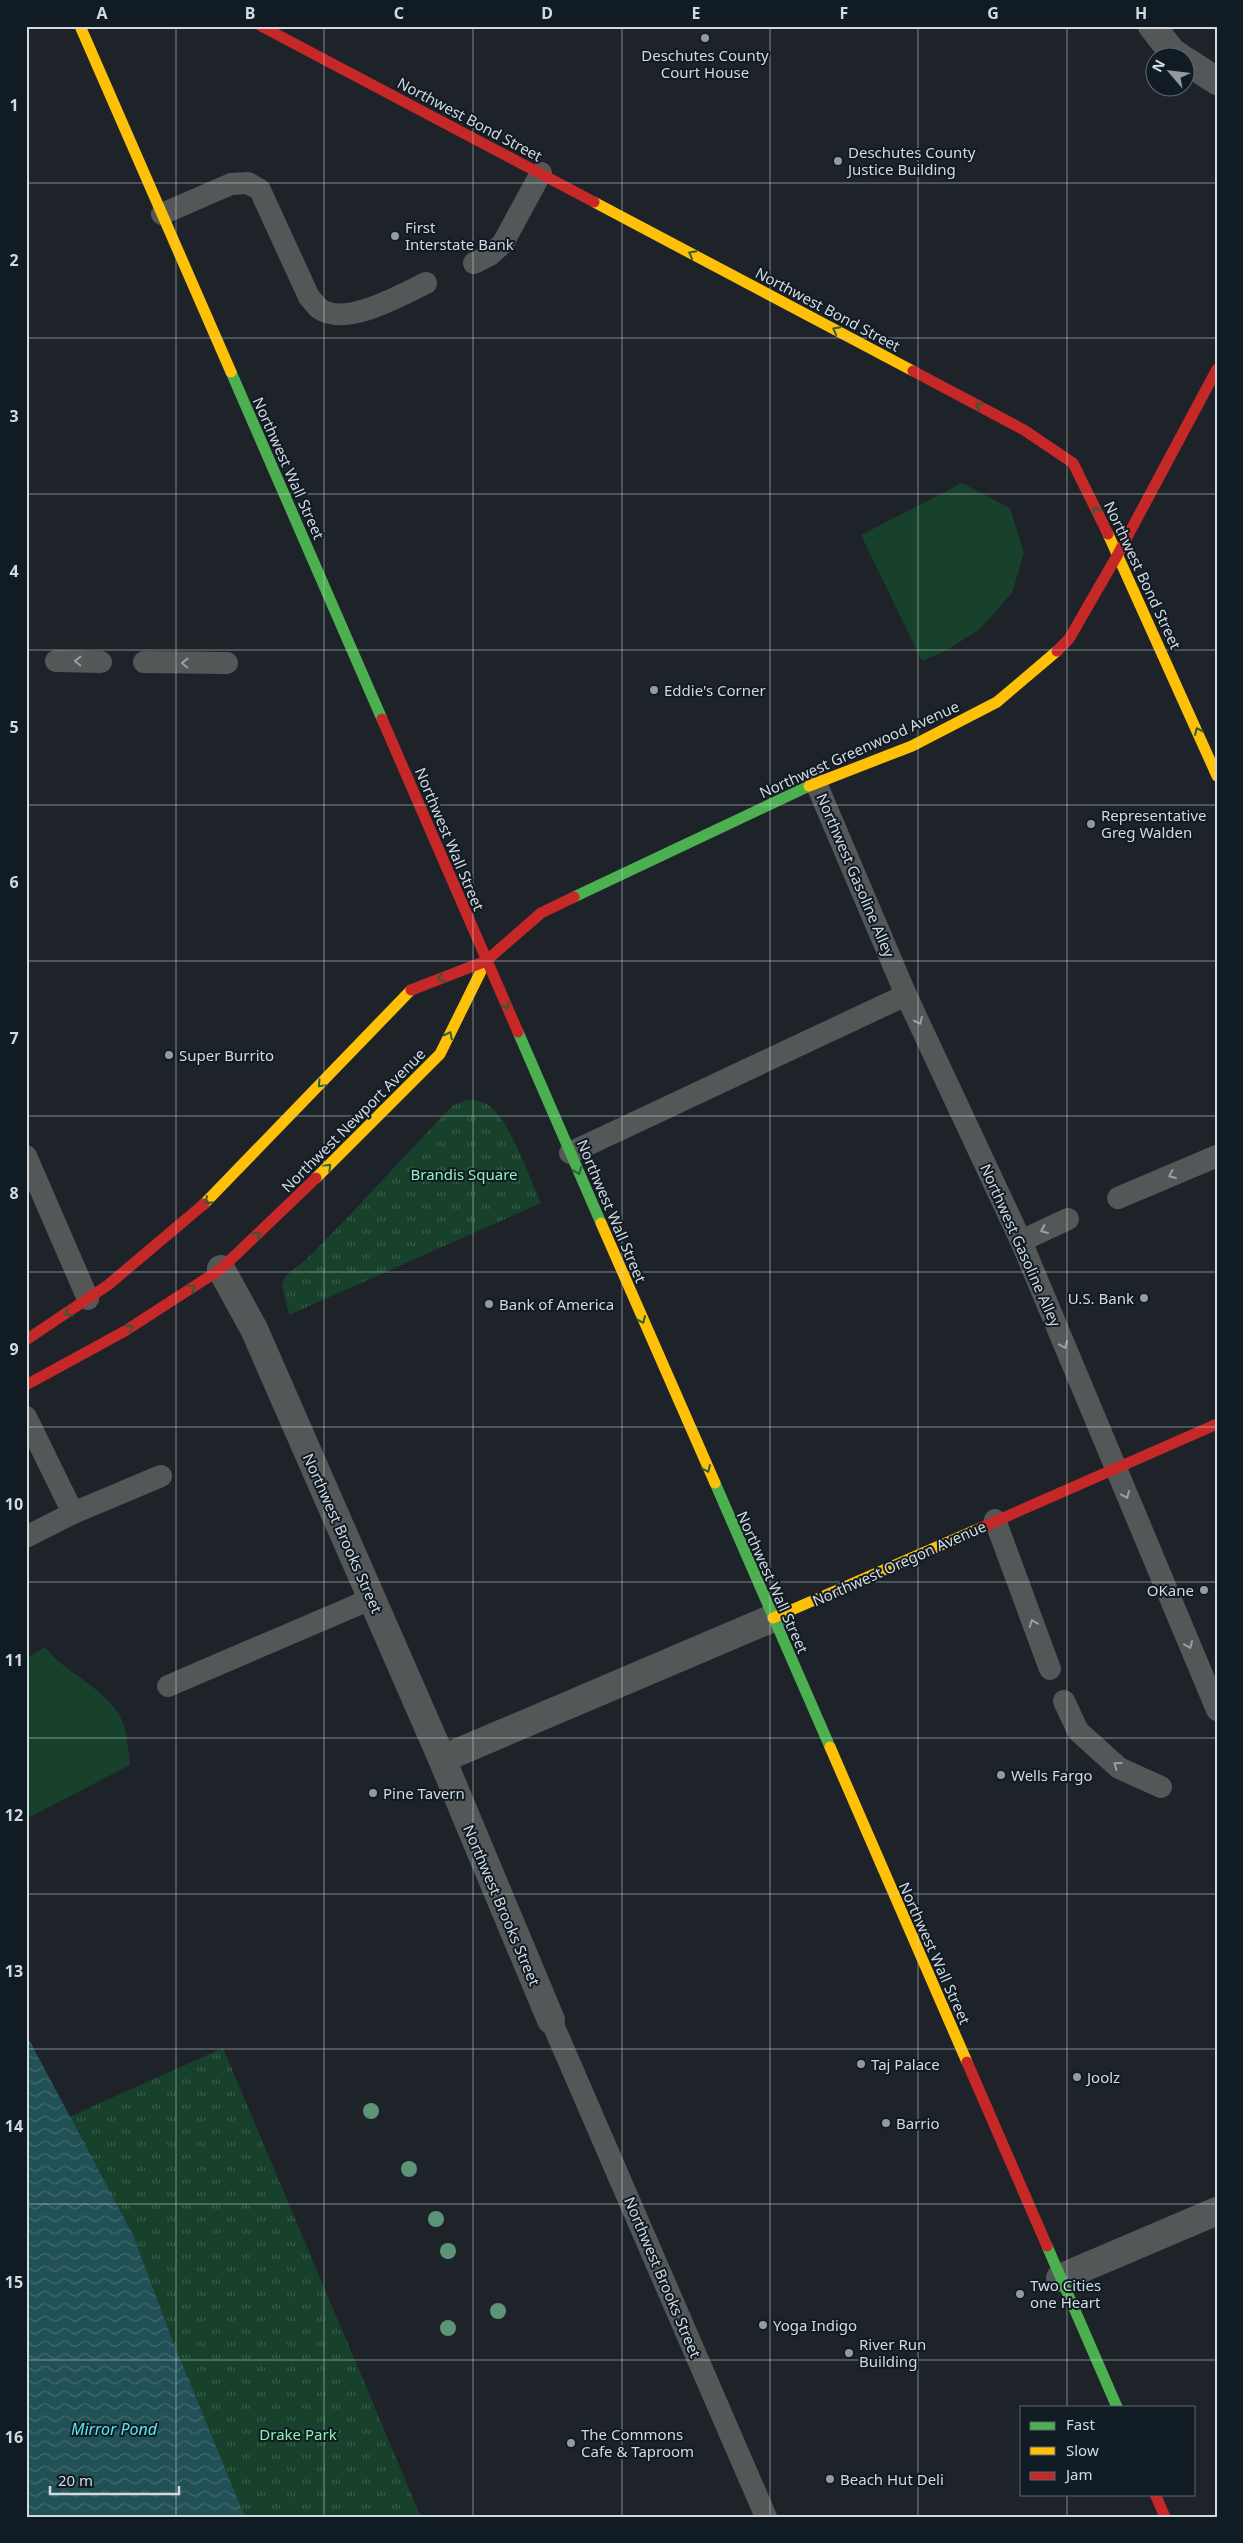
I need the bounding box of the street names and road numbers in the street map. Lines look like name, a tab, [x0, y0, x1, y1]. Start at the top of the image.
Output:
street label: Northwest Bond Street	[394, 72, 546, 166]
street label: Northwest Bond Street	[752, 262, 904, 356]
street label: Northwest Wall Street	[249, 394, 330, 543]
street label: Northwest Bond Street	[1100, 498, 1186, 653]
street label: Northwest Greenwood Avenue	[756, 696, 962, 802]
street label: Northwest Wall Street	[411, 764, 489, 914]
street label: Northwest Gasoline Alley	[812, 790, 900, 960]
street label: Northwest Newport Avenue	[277, 1044, 429, 1196]
street label: Northwest Wall Street	[573, 1136, 651, 1286]
street label: Northwest Gasoline Alley	[976, 1160, 1066, 1330]
street label: Northwest Brooks Street	[299, 1450, 388, 1617]
street label: Northwest Wall Street	[733, 1508, 814, 1657]
street label: Northwest Oregon Avenue	[809, 1516, 989, 1610]
street label: Northwest Brooks Street	[459, 1822, 545, 1989]
street label: Northwest Wall Street	[895, 1879, 976, 2028]
street label: Northwest Brooks Street	[620, 2194, 706, 2361]

